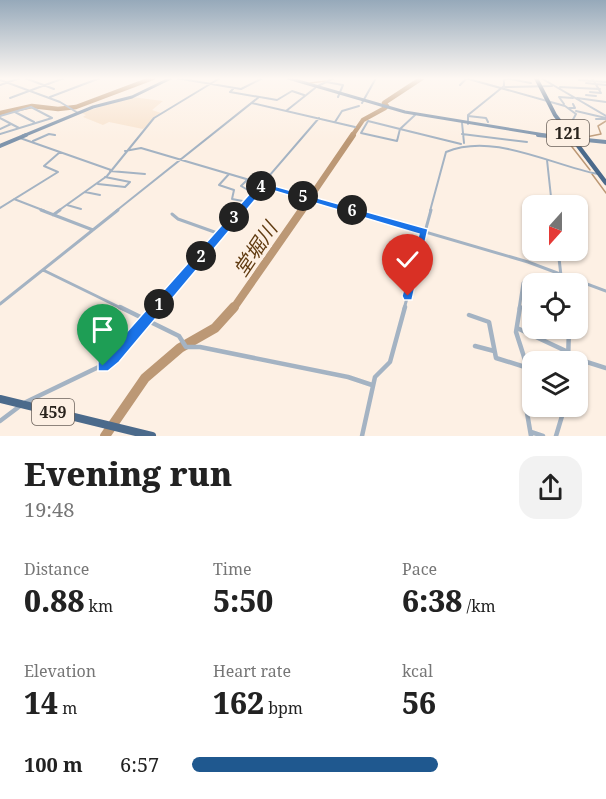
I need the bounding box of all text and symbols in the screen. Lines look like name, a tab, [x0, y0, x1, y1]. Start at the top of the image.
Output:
road number: 121	[547, 120, 589, 146]
pin: 4	[246, 171, 276, 201]
text: 4	[256, 175, 266, 197]
pin: 5	[288, 181, 318, 211]
text: 5	[298, 185, 308, 207]
pin: 6	[337, 195, 367, 225]
north arrow	[522, 195, 588, 261]
map controls	[522, 195, 588, 417]
text: 6	[347, 199, 357, 221]
pin: 3	[219, 202, 249, 232]
text: 3	[229, 206, 239, 228]
water label: 堂堀川	[227, 215, 284, 281]
pin	[382, 234, 433, 296]
pin: 2	[186, 241, 216, 271]
icon: check	[391, 243, 424, 276]
text: 2	[196, 245, 206, 267]
button: locate	[522, 273, 588, 339]
pin: 1	[144, 289, 174, 319]
text: 1	[154, 293, 164, 315]
pin	[77, 304, 128, 366]
icon: arrive	[86, 313, 119, 346]
button: layers	[522, 351, 588, 417]
road number: 459	[32, 399, 74, 425]
text: Evening run	[24, 451, 232, 496]
button: share	[519, 456, 582, 519]
text: 19:48	[24, 496, 74, 523]
text: Distance	[24, 558, 89, 580]
text: Time	[213, 558, 252, 580]
text: Pace	[402, 558, 437, 580]
text: 0.88	[24, 580, 84, 621]
text: 5:50	[213, 580, 273, 621]
text: 6:38	[402, 580, 462, 621]
text: km	[84, 595, 113, 617]
text: /km	[462, 595, 496, 617]
text: Elevation	[24, 660, 96, 682]
text: Heart rate	[213, 660, 291, 682]
text: kcal	[402, 660, 433, 682]
text: 14	[24, 682, 58, 723]
text: 162	[213, 682, 264, 723]
text: 56	[402, 682, 436, 723]
text: m	[58, 697, 77, 719]
text: bpm	[264, 697, 303, 719]
text: 100 m	[24, 751, 83, 778]
text: 6:57	[120, 751, 159, 778]

